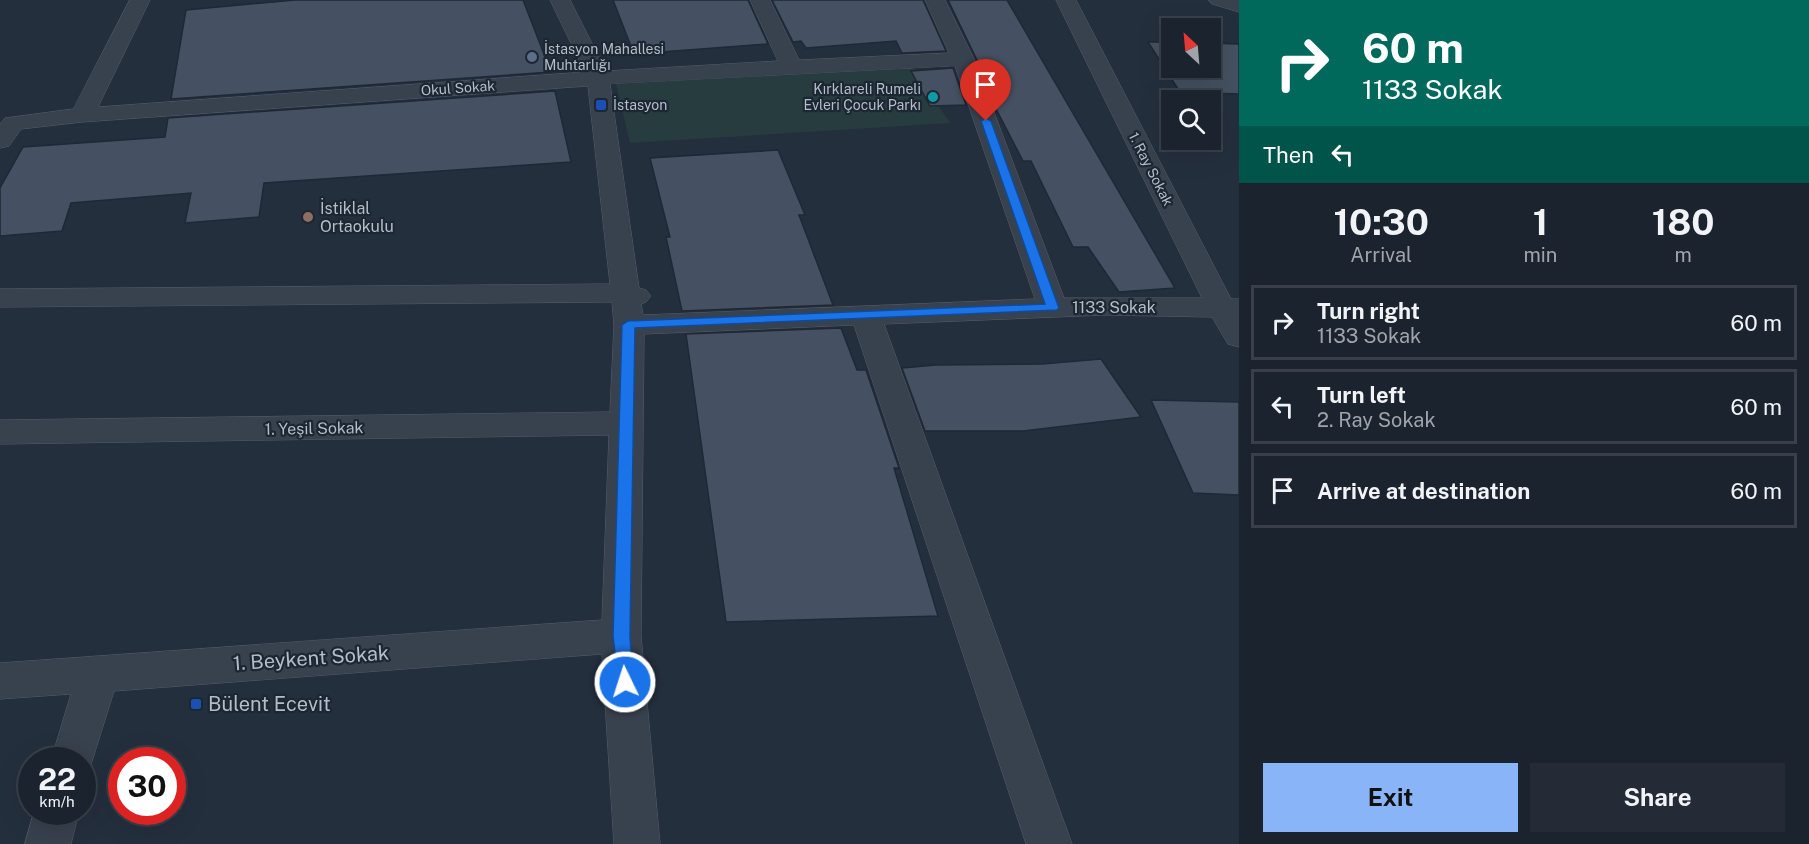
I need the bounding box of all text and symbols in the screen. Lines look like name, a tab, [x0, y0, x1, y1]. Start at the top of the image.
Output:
north arrow	[1161, 18, 1221, 78]
map controls	[1161, 18, 1221, 150]
text: 60 m	[1362, 23, 1464, 72]
icon: right	[1263, 24, 1341, 102]
place label: İstasyon Mahallesi Muhtarlığı	[544, 39, 664, 73]
marker: İstasyon Mahallesi Muhtarlığı	[525, 50, 539, 64]
pin	[960, 59, 1011, 121]
icon: arrive	[969, 68, 1002, 101]
text: 1133 Sokak	[1362, 73, 1503, 105]
street label: Okul Sokak	[420, 77, 496, 99]
place label: Kırklareli Rumeli Evleri Çocuk Parkı	[803, 81, 921, 113]
marker: Kırklareli Rumeli Evleri Çocuk Parkı	[926, 90, 940, 104]
button: search	[1161, 90, 1221, 150]
place label: İstasyon	[613, 95, 667, 113]
marker: İstasyon	[594, 98, 608, 112]
street label: 1. Ray Sokak	[1126, 130, 1176, 209]
icon: left	[1326, 138, 1359, 171]
text: Then	[1263, 142, 1314, 168]
place label: İstiklal Ortaokulu	[320, 198, 394, 236]
text: 10:30	[1334, 201, 1429, 243]
text: 1	[1533, 201, 1548, 243]
text: 180	[1652, 201, 1714, 243]
marker: İstiklal Ortaokulu	[301, 210, 315, 224]
text: Arrival	[1350, 243, 1412, 267]
text: min	[1523, 243, 1557, 267]
text: m	[1674, 243, 1692, 267]
street label: 1133 Sokak	[1072, 298, 1156, 317]
text: Turn right	[1317, 298, 1420, 324]
icon: right	[1266, 306, 1299, 339]
text: 60 m	[1731, 310, 1782, 336]
text: 1133 Sokak	[1317, 324, 1421, 348]
text: Turn left	[1317, 382, 1406, 408]
icon: left	[1266, 390, 1299, 423]
text: 60 m	[1731, 394, 1782, 420]
text: 2. Ray Sokak	[1317, 408, 1436, 432]
street label: 1. Yeşil Sokak	[264, 418, 364, 439]
icon: arrive	[1266, 474, 1299, 507]
text: Arrive at destination	[1317, 478, 1530, 504]
text: 60 m	[1731, 478, 1782, 504]
street label: 1. Beykent Sokak	[232, 641, 390, 675]
position arrow	[593, 650, 657, 714]
place label: Bülent Ecevit	[208, 692, 331, 716]
marker: Bülent Ecevit	[189, 697, 203, 711]
speed limit sign: 30	[108, 747, 186, 825]
text: 22	[38, 761, 76, 797]
button: Exit	[1263, 763, 1518, 832]
button: Share	[1530, 763, 1785, 832]
text: km/h	[39, 793, 75, 810]

